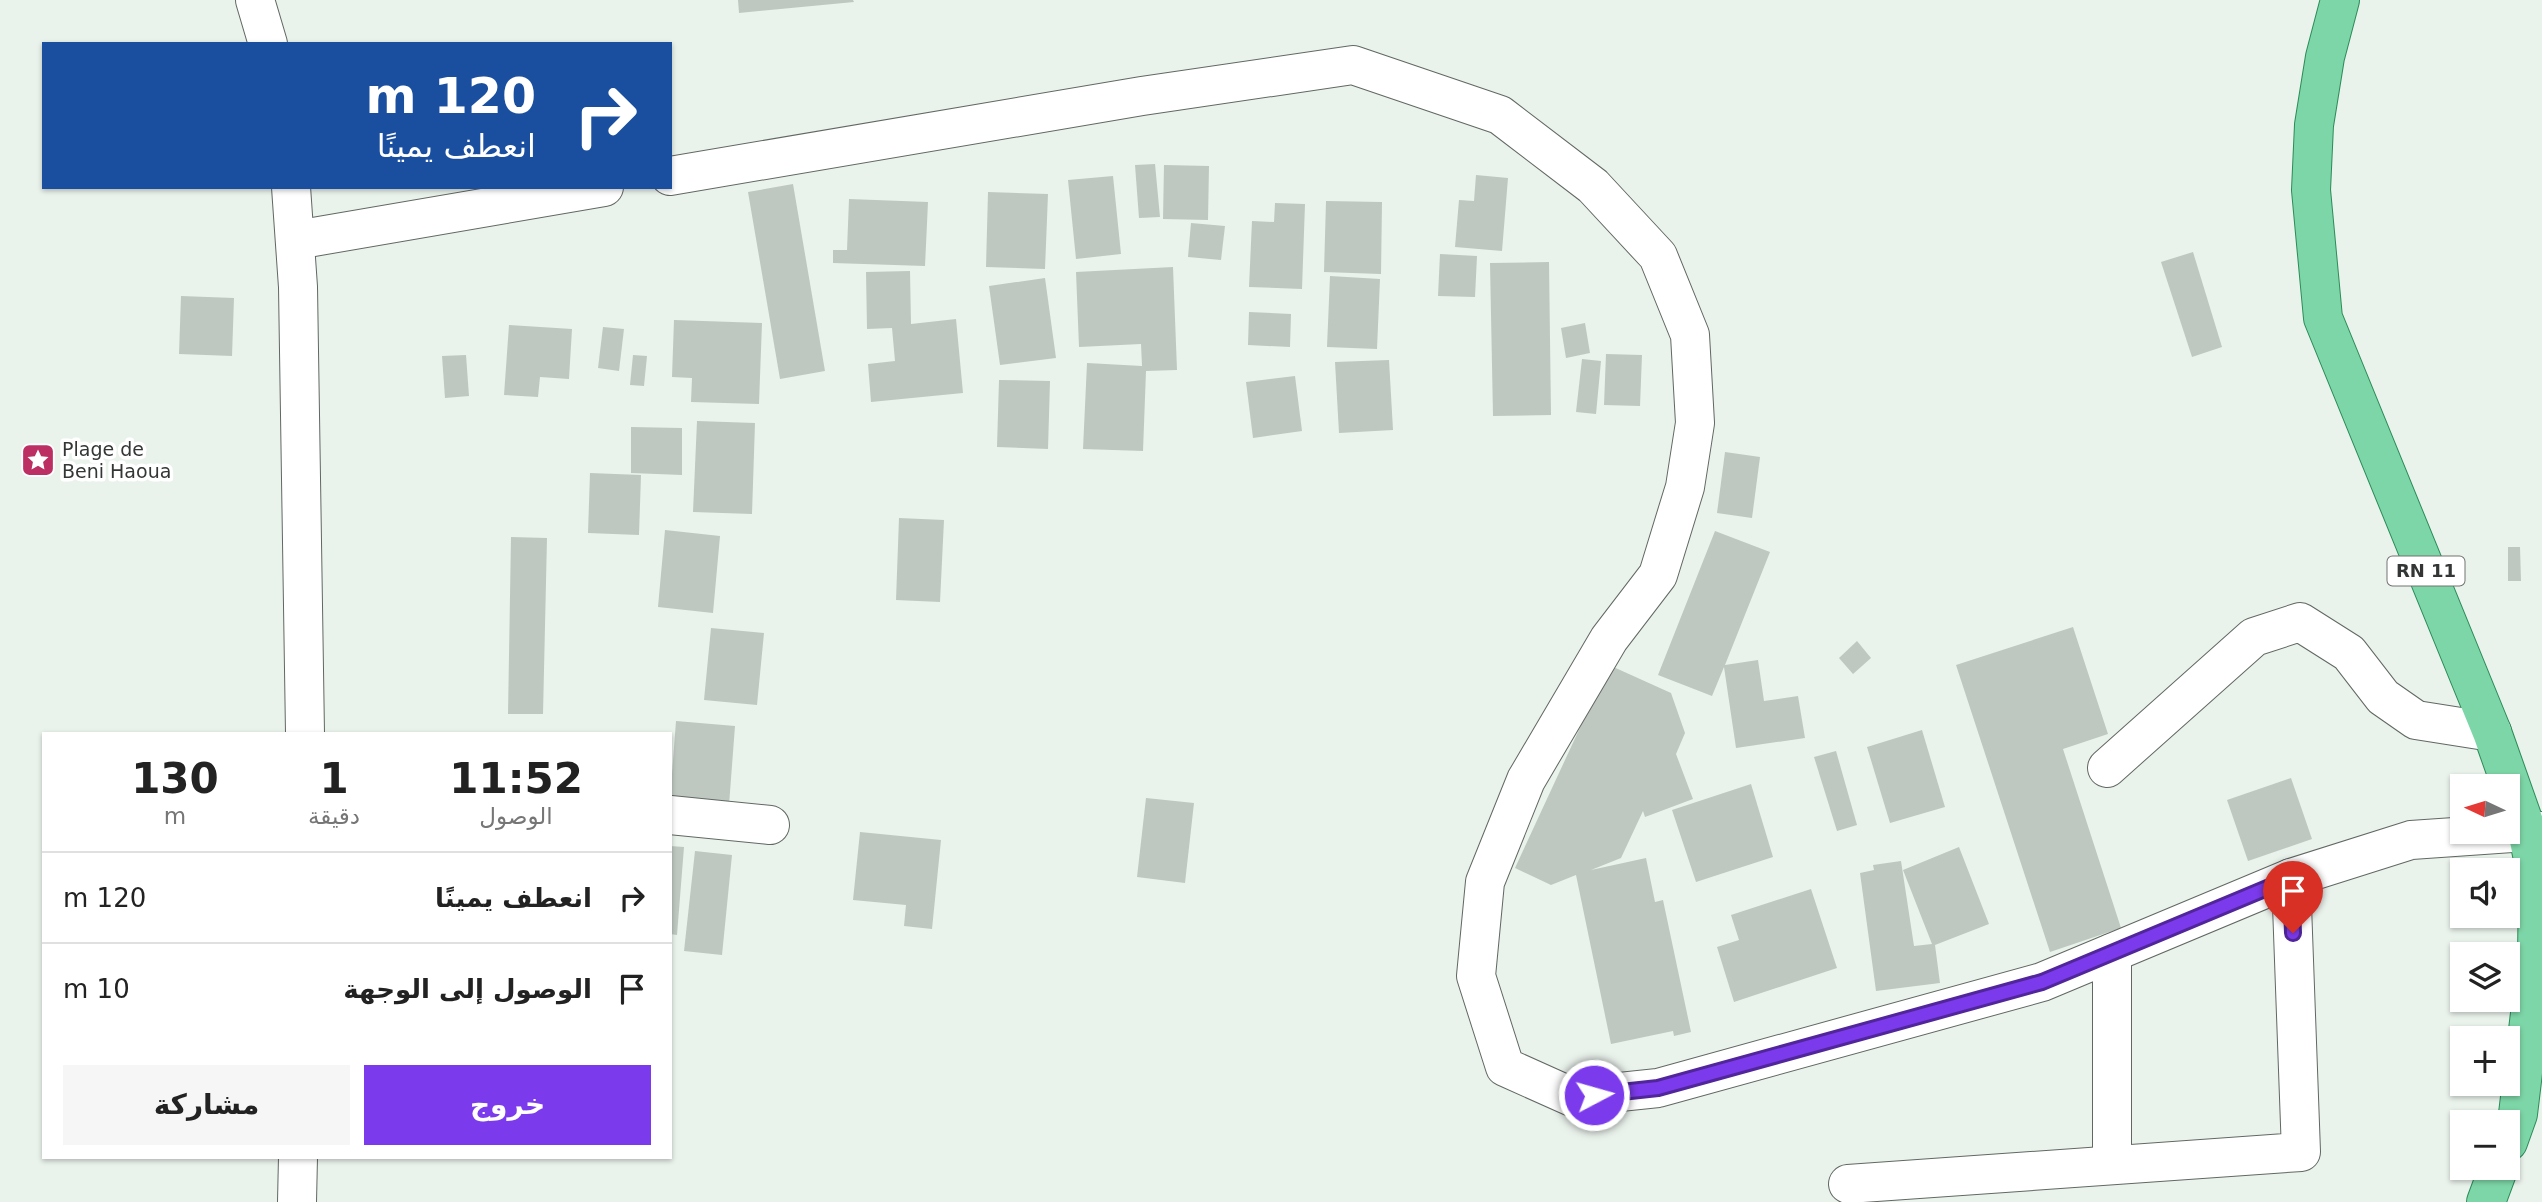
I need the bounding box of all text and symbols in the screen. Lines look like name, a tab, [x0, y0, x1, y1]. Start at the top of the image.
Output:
text: 120 m	[366, 68, 536, 125]
icon: right	[560, 70, 651, 161]
text: انعطف يمينًا	[377, 127, 536, 165]
place label: Plage de Beni Haoua	[62, 438, 171, 482]
place icon: Plage de Beni Haoua	[19, 441, 57, 479]
road number: RN 11	[2388, 556, 2464, 586]
text: 130	[131, 754, 219, 803]
text: 1	[319, 754, 349, 803]
text: 11:52	[449, 754, 583, 803]
north arrow	[2450, 774, 2520, 844]
map controls	[2450, 774, 2520, 1180]
text: m	[164, 803, 186, 829]
text: دقيقة	[308, 803, 360, 829]
text: الوصول	[479, 803, 553, 829]
button: sound	[2450, 858, 2520, 928]
pin	[2263, 861, 2323, 933]
icon: arrive	[2274, 872, 2312, 910]
icon: right	[613, 879, 651, 917]
text: 120 m	[63, 883, 146, 913]
text: انعطف يمينًا	[435, 883, 592, 913]
button: layers	[2450, 942, 2520, 1012]
icon: arrive	[613, 970, 651, 1008]
text: 10 m	[63, 974, 130, 1004]
text: الوصول إلى الوجهة	[343, 974, 592, 1004]
button: +	[2450, 1026, 2520, 1096]
position arrow	[1557, 1058, 1631, 1132]
button: مشاركة	[63, 1065, 350, 1145]
button: خروج	[364, 1065, 651, 1145]
button: −	[2450, 1110, 2520, 1180]

